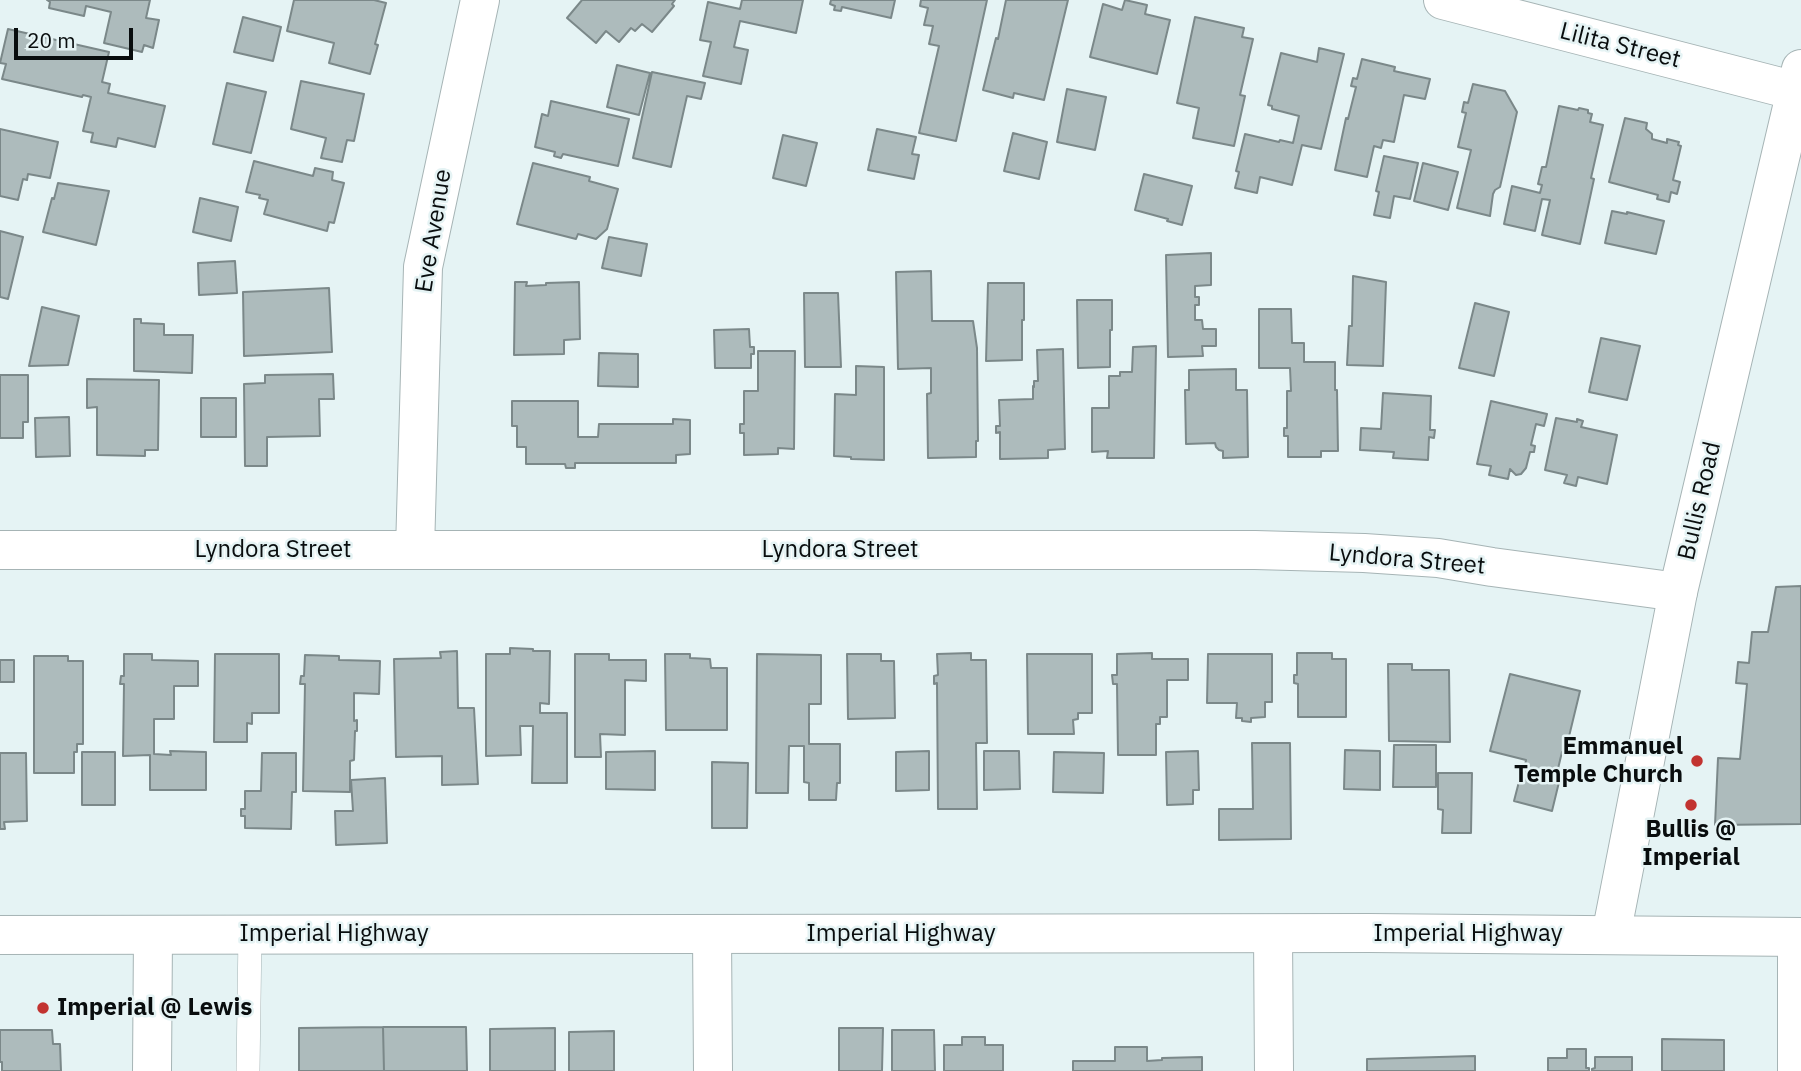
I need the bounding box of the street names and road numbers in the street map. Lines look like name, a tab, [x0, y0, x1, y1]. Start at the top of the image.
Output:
street label: Lilita Street	[1557, 17, 1683, 75]
street label: Eve Avenue	[410, 167, 458, 295]
street label: Bullis Road	[1672, 439, 1728, 563]
street label: Lyndora Street	[194, 536, 352, 564]
street label: Lyndora Street	[761, 536, 919, 564]
street label: Lyndora Street	[1328, 539, 1486, 581]
street label: Imperial Highway	[239, 920, 429, 948]
street label: Imperial Highway	[806, 920, 996, 948]
street label: Imperial Highway	[1373, 920, 1563, 948]

